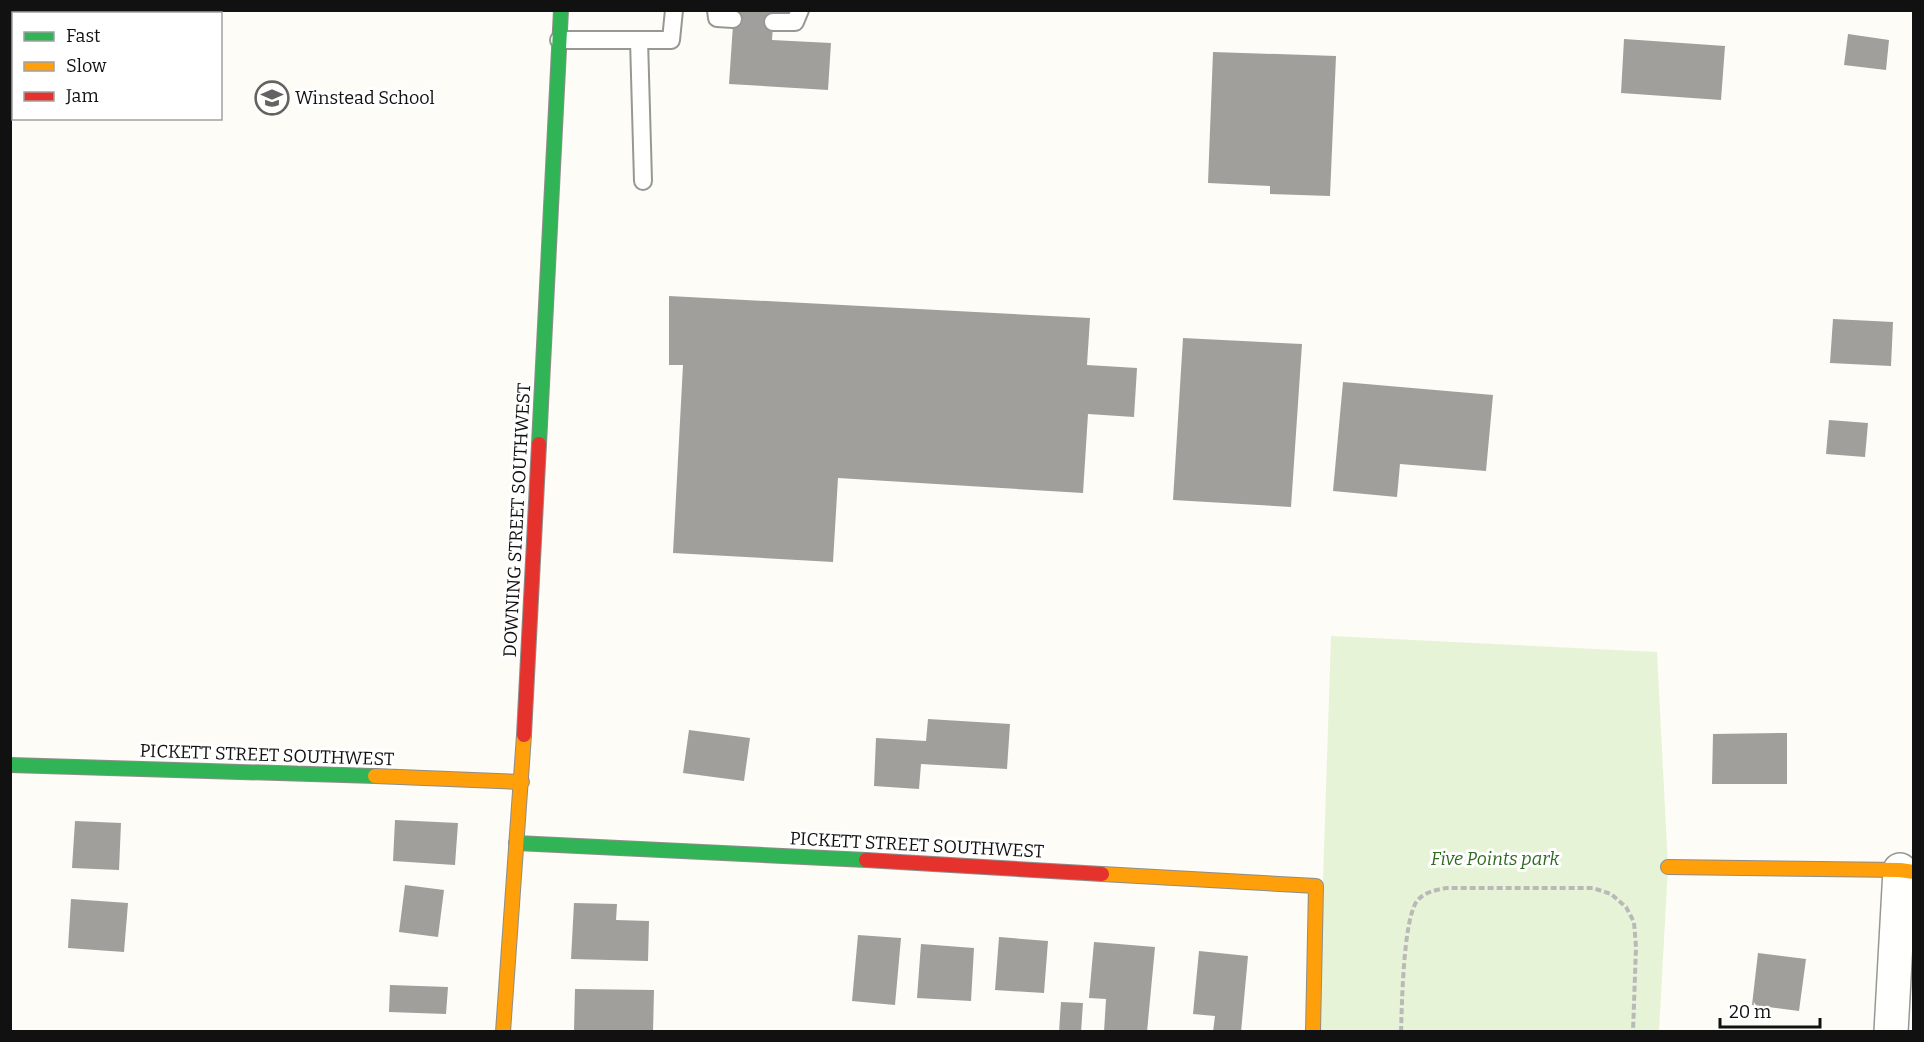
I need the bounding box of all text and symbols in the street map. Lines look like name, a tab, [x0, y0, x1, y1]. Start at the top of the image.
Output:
legend	[12, 12, 222, 120]
text: Fast	[66, 25, 101, 47]
text: Slow	[66, 55, 107, 77]
school or university icon: Winstead School	[254, 80, 290, 116]
text: Jam	[65, 85, 99, 107]
place label: Winstead School	[295, 87, 435, 109]
street label: DOWNING STREET SOUTHWEST	[499, 382, 535, 658]
street label: PICKETT STREET SOUTHWEST	[139, 740, 395, 770]
street label: PICKETT STREET SOUTHWEST	[789, 827, 1045, 863]
park label: Five Points park	[1431, 848, 1559, 870]
scale bar	[1720, 991, 1820, 1029]
text: 20 m	[1729, 1001, 1771, 1023]

